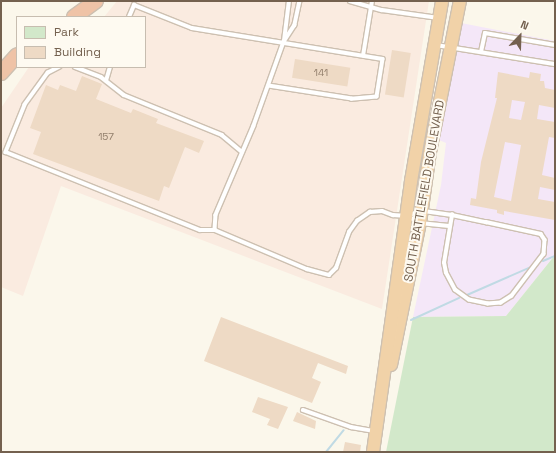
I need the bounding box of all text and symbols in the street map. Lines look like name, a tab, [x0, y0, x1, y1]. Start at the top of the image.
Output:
legend	[16, 16, 146, 68]
north arrow	[500, 16, 540, 56]
text: N	[519, 17, 531, 33]
text: Park	[54, 24, 79, 40]
text: Building	[54, 44, 101, 60]
house number: 141	[314, 67, 328, 79]
street label: SOUTH BATTLEFIELD BOULEVARD	[402, 99, 448, 283]
house number: 157	[98, 131, 114, 143]

